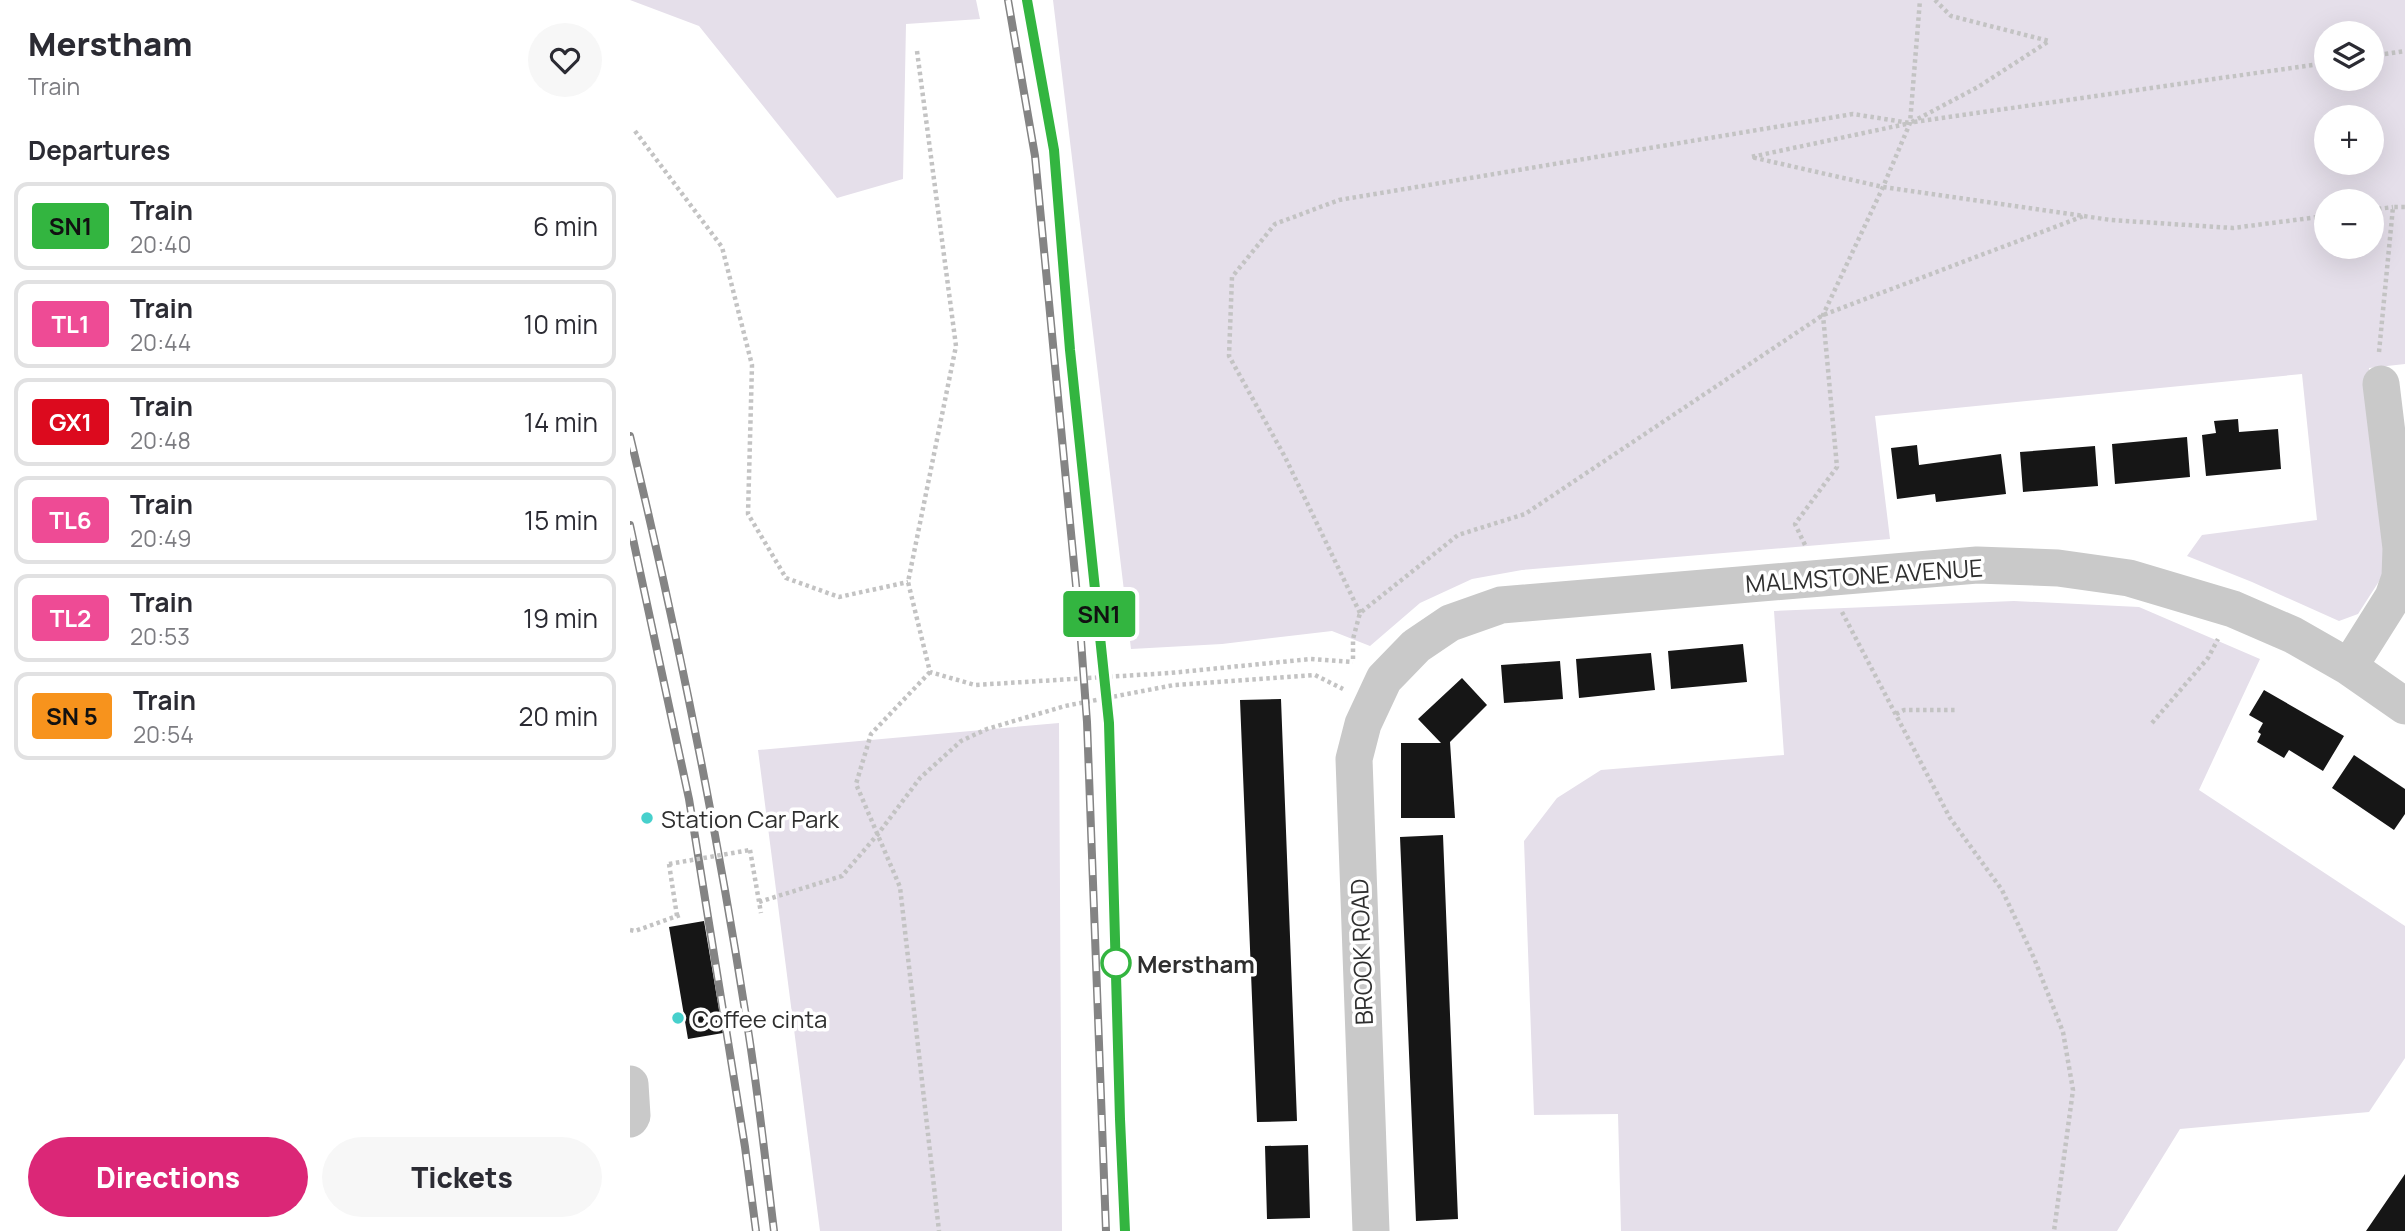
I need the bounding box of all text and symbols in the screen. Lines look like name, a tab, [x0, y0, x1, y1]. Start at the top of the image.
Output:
text: Merstham	[28, 21, 193, 66]
map controls	[2314, 21, 2384, 259]
button: layers	[2314, 21, 2384, 91]
button: heart	[528, 23, 602, 97]
text: Train	[28, 70, 80, 102]
button: +	[2314, 105, 2384, 175]
text: Departures	[28, 132, 170, 168]
button: −	[2314, 189, 2384, 259]
text: Train	[130, 192, 193, 228]
text: 6 min	[533, 208, 598, 244]
text: SN1	[49, 209, 92, 242]
text: 20:40	[130, 228, 192, 260]
text: Train	[130, 290, 193, 326]
text: 10 min	[523, 306, 598, 342]
text: TL1	[52, 307, 89, 340]
text: 20:44	[130, 326, 191, 358]
text: Train	[130, 388, 193, 424]
text: 14 min	[524, 404, 598, 440]
text: GX1	[49, 405, 92, 438]
text: 20:48	[130, 424, 191, 456]
text: Train	[130, 486, 193, 522]
text: 15 min	[524, 502, 598, 538]
text: TL6	[49, 503, 92, 536]
text: 20:49	[130, 522, 192, 554]
street label: MALMSTONE AVENUE	[1744, 550, 1984, 600]
text: Train	[130, 584, 193, 620]
line badge: SN1	[1059, 591, 1139, 637]
text: SN1	[1077, 597, 1121, 630]
text: 19 min	[523, 600, 598, 636]
text: TL2	[50, 601, 91, 634]
text: 20:53	[130, 620, 190, 652]
text: Train	[133, 682, 196, 718]
text: 20 min	[519, 698, 598, 734]
text: SN 5	[46, 699, 98, 732]
text: 20:54	[133, 718, 194, 750]
place label: Station Car Park	[661, 802, 840, 835]
marker: Station Car Park	[639, 810, 655, 826]
street label: BROOK ROAD	[1342, 878, 1380, 1026]
place label: Merstham	[1137, 947, 1255, 980]
marker: Merstham	[1101, 948, 1131, 978]
place label: Coffee cinta	[692, 1002, 827, 1035]
marker: Coffee cinta	[670, 1010, 686, 1026]
button: Directions	[28, 1137, 308, 1217]
button: Tickets	[322, 1137, 602, 1217]

